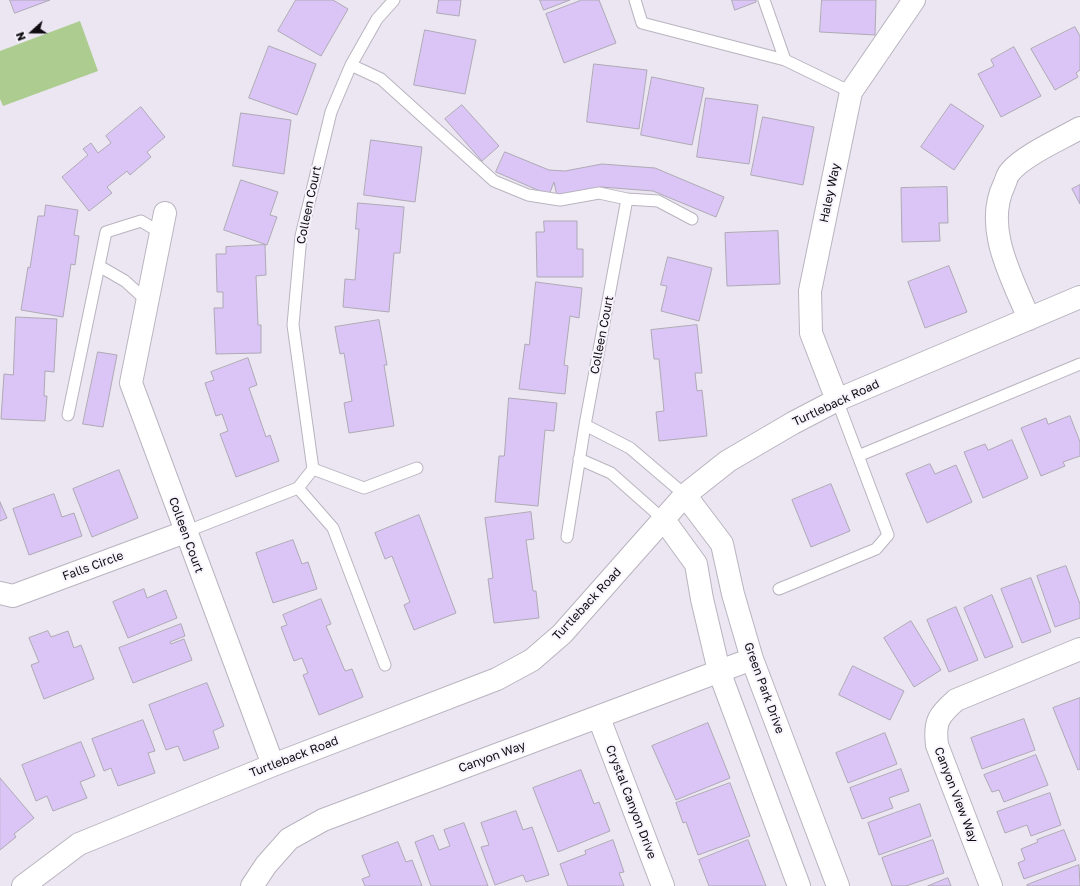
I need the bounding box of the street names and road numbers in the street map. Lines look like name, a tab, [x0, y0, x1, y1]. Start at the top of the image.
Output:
street label: Haley Way	[817, 162, 843, 224]
street label: Colleen Court	[294, 165, 324, 245]
street label: Colleen Court	[587, 295, 617, 375]
street label: Turtleback Road	[790, 377, 882, 429]
street label: Colleen Court	[166, 495, 206, 575]
street label: Falls Circle	[61, 548, 125, 584]
street label: Turtleback Road	[550, 565, 624, 643]
street label: Green Park Drive	[741, 640, 787, 736]
street label: Turtleback Road	[248, 733, 340, 781]
street label: Canyon Way	[456, 738, 528, 776]
street label: Crystal Canyon Drive	[603, 743, 659, 861]
street label: Canyon View Way	[931, 745, 981, 845]

